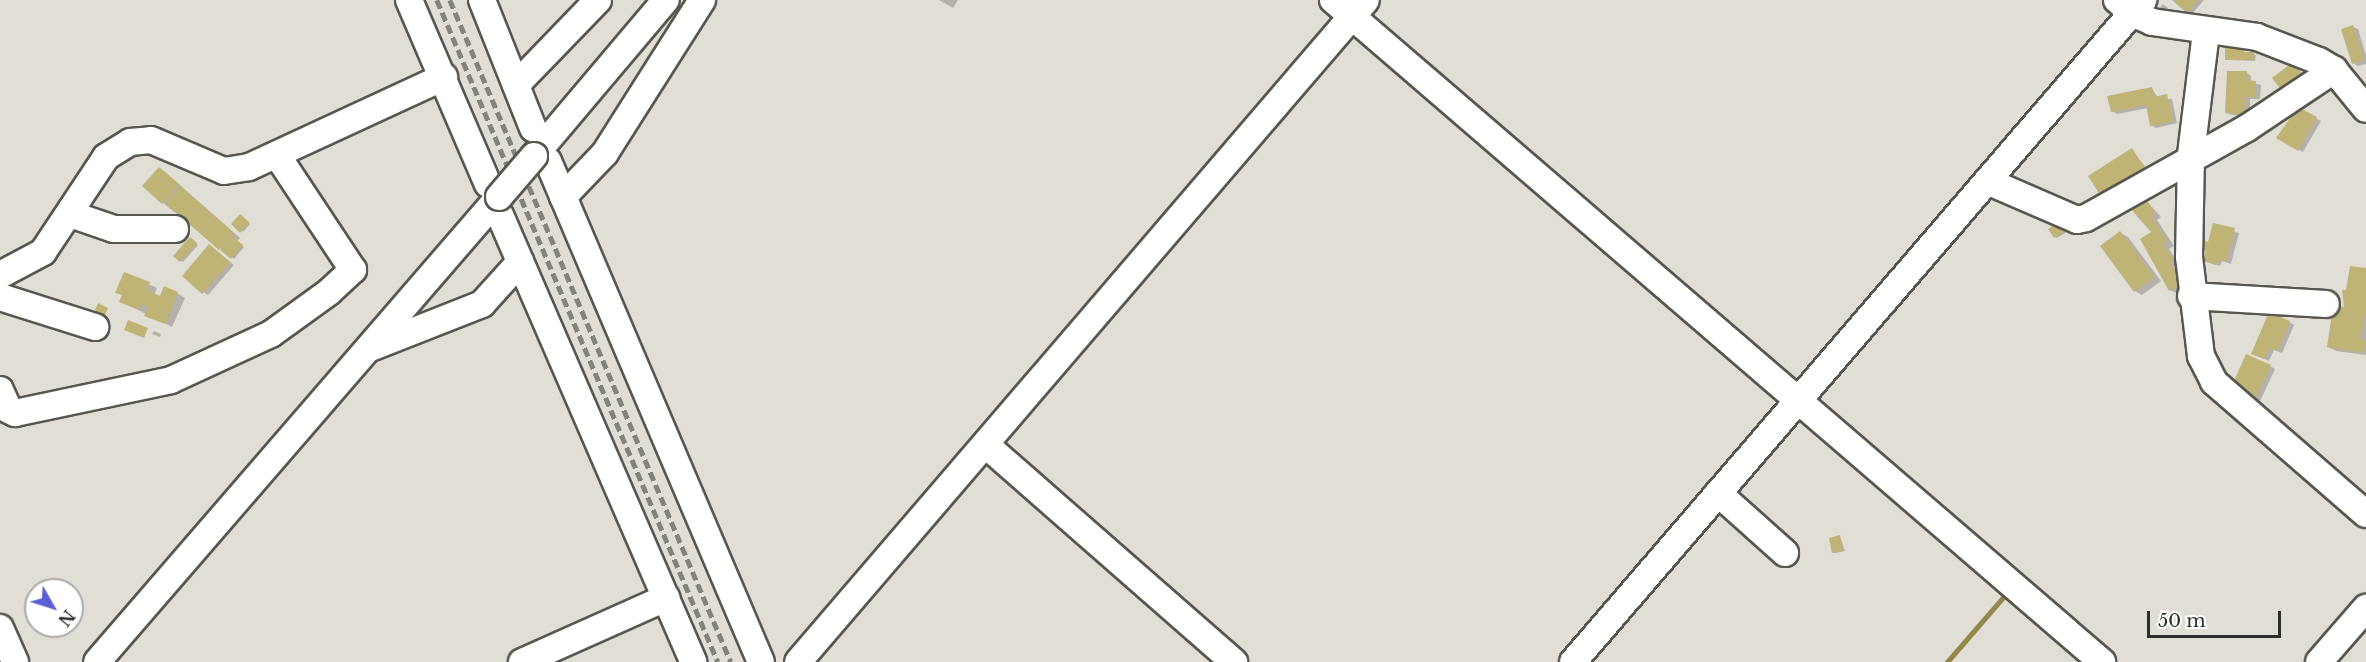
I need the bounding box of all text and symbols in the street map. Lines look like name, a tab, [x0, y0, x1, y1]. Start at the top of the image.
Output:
north arrow	[24, 578, 84, 638]
scale bar	[2150, 599, 2284, 637]
text: N	[54, 606, 79, 630]
text: 50 m	[2158, 610, 2206, 632]

